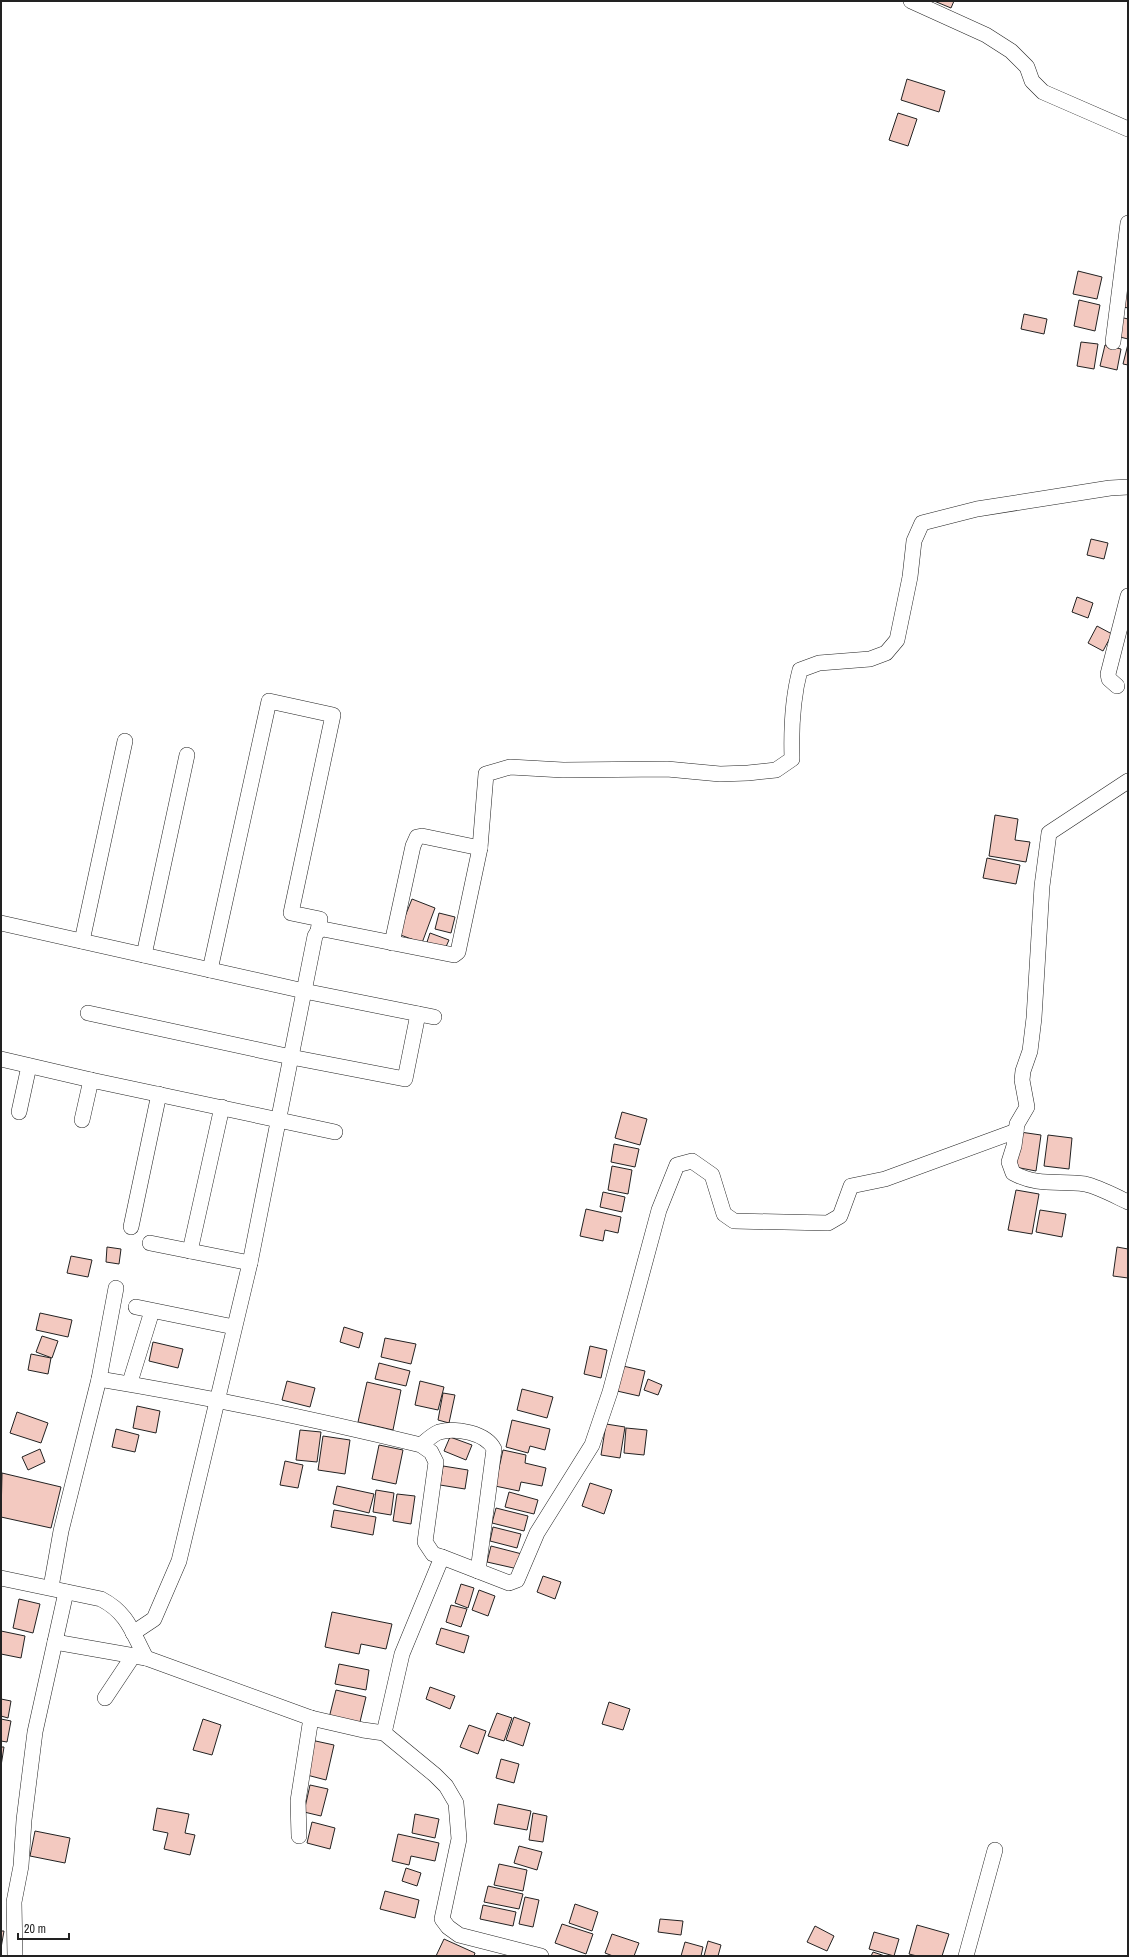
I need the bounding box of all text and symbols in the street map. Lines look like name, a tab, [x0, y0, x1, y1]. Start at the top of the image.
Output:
scale bar	[18, 1915, 69, 1941]
text: 20 m	[24, 1921, 46, 1937]

